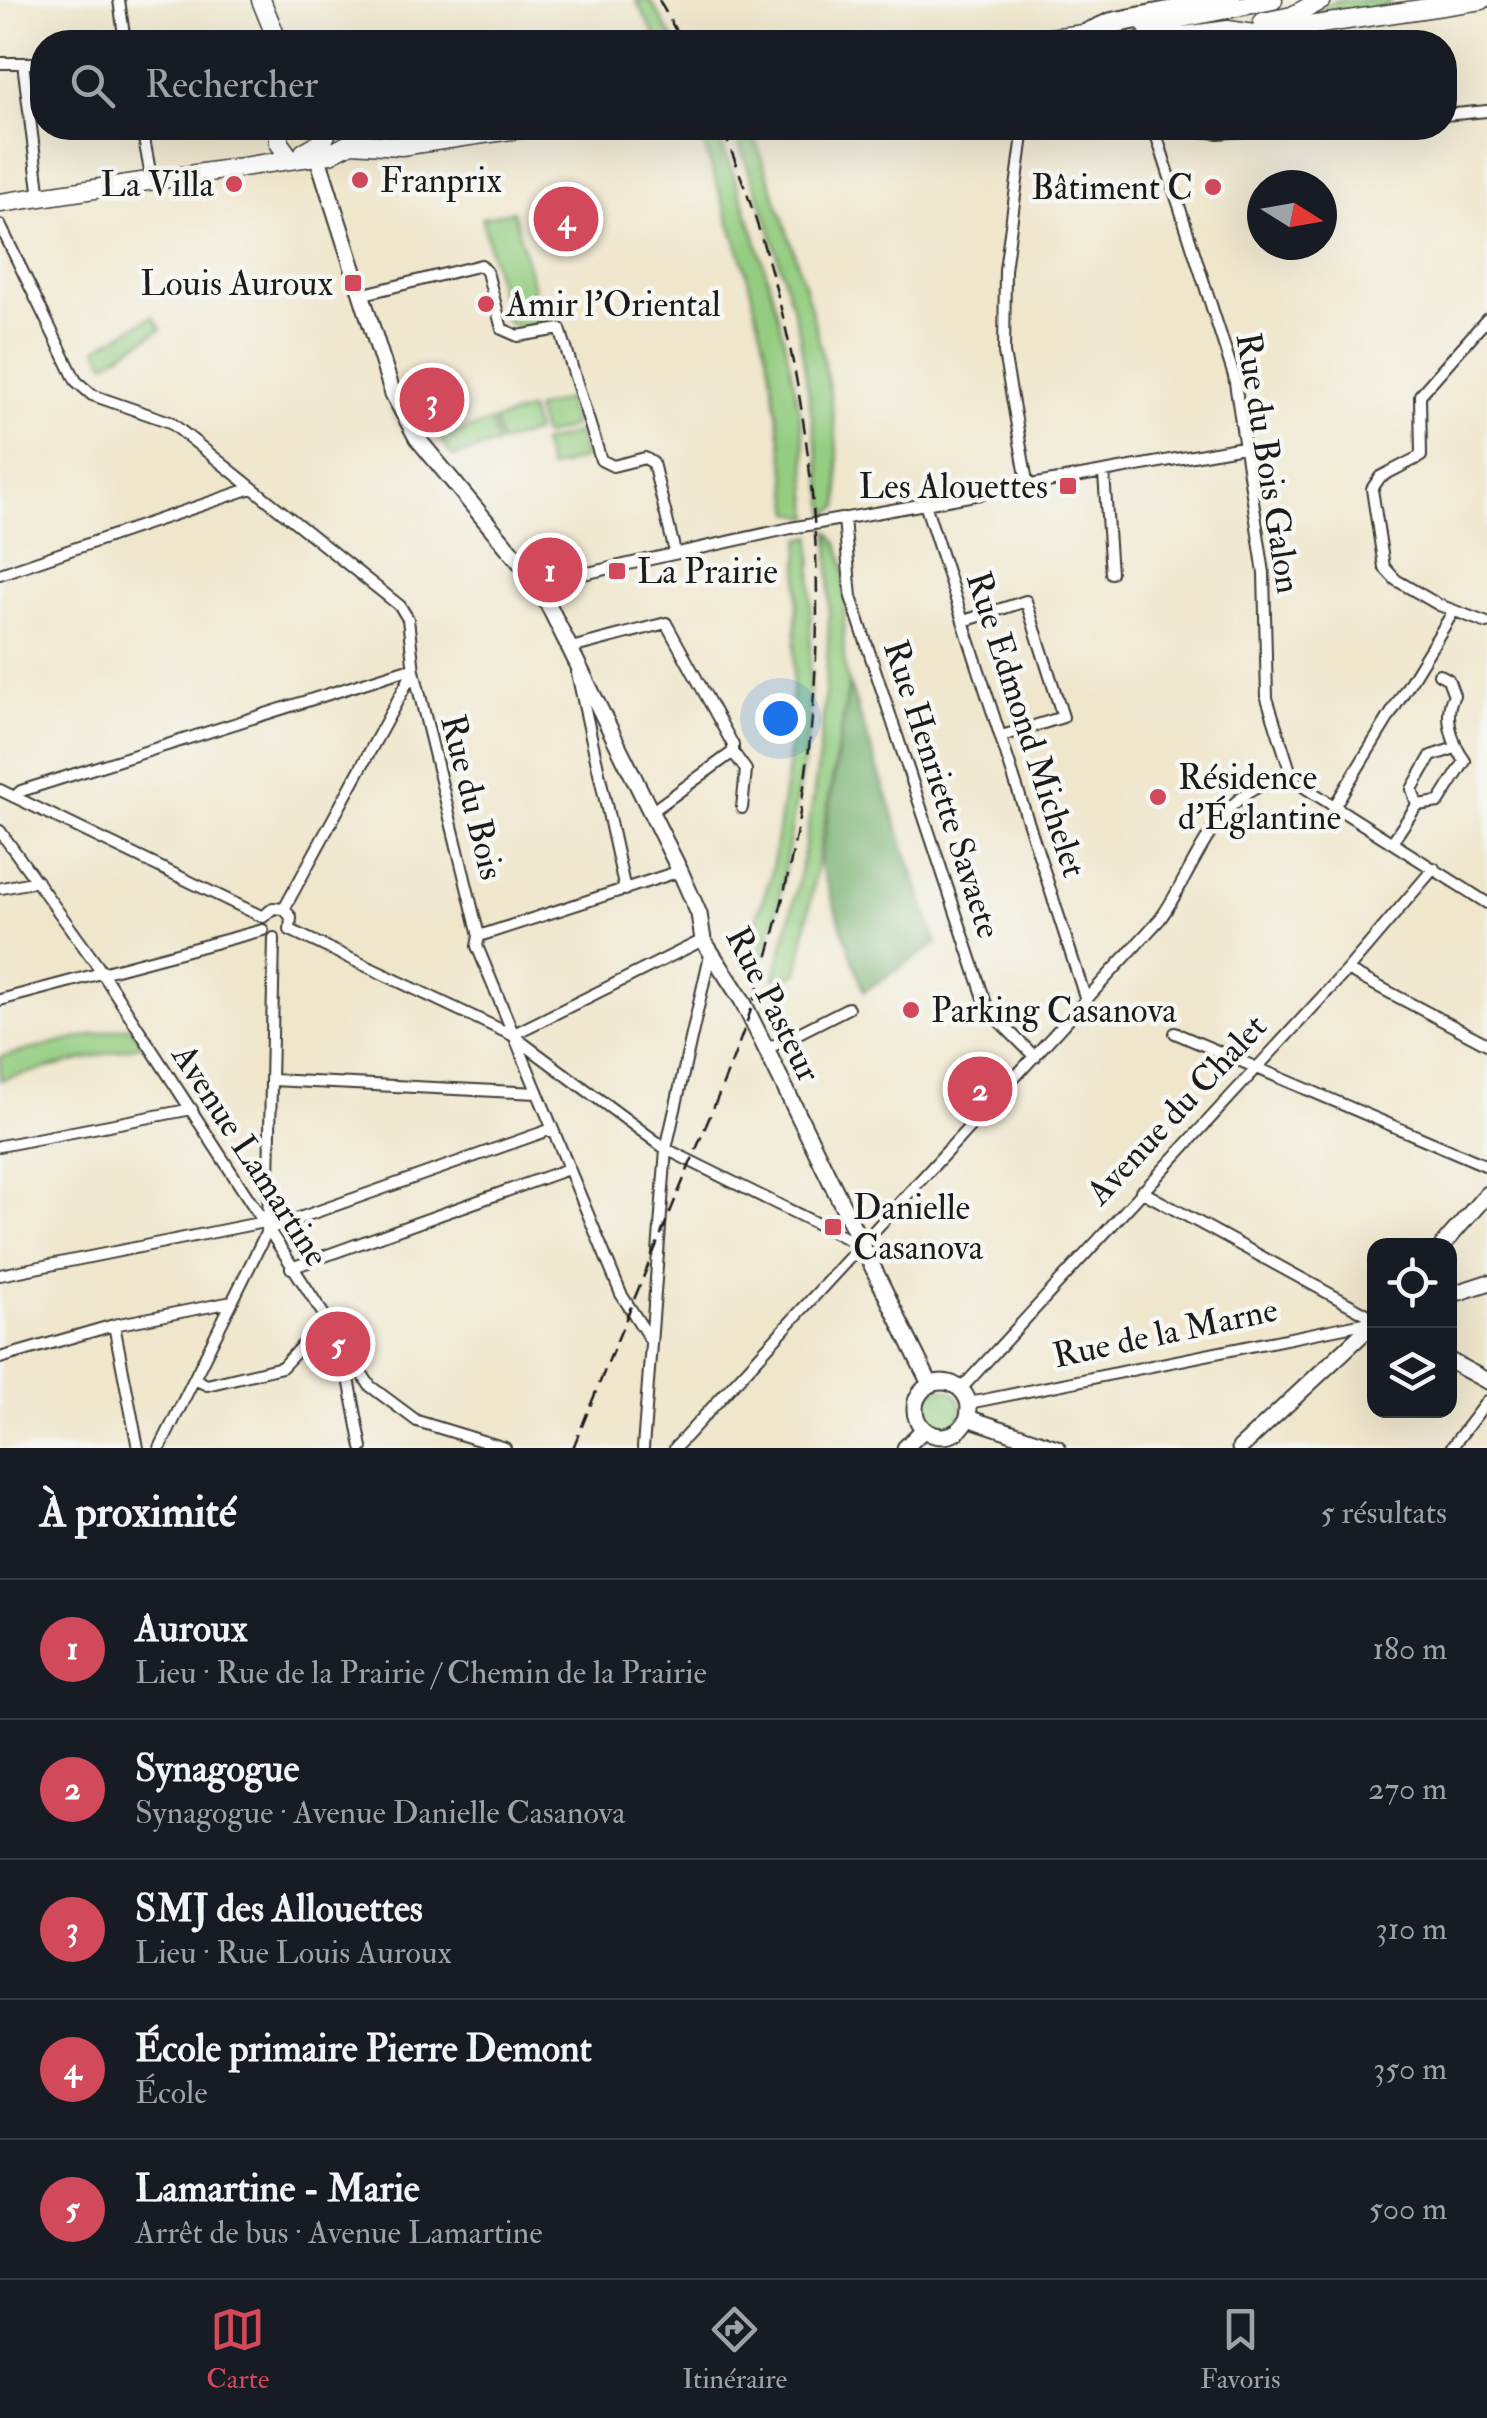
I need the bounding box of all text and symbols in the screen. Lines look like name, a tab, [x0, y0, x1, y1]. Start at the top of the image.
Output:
search box	[30, 30, 1457, 140]
icon: search	[65, 58, 120, 113]
text: Rechercher	[145, 61, 318, 109]
place label: Franprix	[380, 159, 502, 203]
place label: La Villa	[101, 163, 215, 207]
place label: Bâtiment C	[1031, 166, 1193, 210]
marker: Franprix	[349, 169, 371, 191]
north arrow	[1247, 170, 1337, 260]
marker: La Villa	[223, 173, 245, 195]
marker: Bâtiment C	[1202, 176, 1224, 198]
pin: 4	[534, 182, 598, 256]
place label: Louis Auroux	[140, 262, 333, 306]
marker: Louis Auroux	[342, 272, 364, 294]
place label: Amir l'Oriental	[505, 283, 721, 327]
marker: Amir l'Oriental	[475, 293, 497, 315]
street label: Rue du Bois Galon	[1226, 330, 1310, 597]
pin: 3	[400, 362, 464, 438]
place label: Les Alouettes	[859, 465, 1048, 509]
marker: Les Alouettes	[1057, 475, 1079, 497]
pin: 1	[518, 532, 582, 608]
place label: La Prairie	[637, 550, 778, 594]
marker: La Prairie	[606, 560, 628, 582]
street label: Rue Edmond Michelet	[956, 566, 1096, 883]
street label: Rue Henriette Savaete	[873, 635, 1011, 944]
your location	[755, 693, 806, 744]
street label: Rue du Bois	[430, 710, 514, 884]
place label: Résidence d'Églantine	[1178, 756, 1341, 840]
marker: Résidence d'Églantine	[1147, 786, 1169, 808]
street label: Rue Pasteur	[715, 920, 831, 1089]
place label: Parking Casanova	[931, 989, 1177, 1033]
marker: Parking Casanova	[900, 999, 922, 1021]
street label: Avenue du Chalet	[1077, 1005, 1276, 1215]
street label: Avenue Lamartine	[161, 1035, 338, 1275]
pin: 2	[948, 1052, 1012, 1126]
place label: Danielle Casanova	[853, 1186, 984, 1270]
marker: Danielle Casanova	[822, 1216, 844, 1238]
map controls	[1367, 1238, 1457, 1418]
button: locate	[1367, 1238, 1457, 1328]
street label: Rue de la Marne	[1049, 1288, 1282, 1378]
pin: 5	[306, 1306, 370, 1382]
button: layers	[1367, 1328, 1457, 1418]
text: À proximité	[40, 1487, 236, 1539]
text: 5 résultats	[1321, 1493, 1447, 1533]
text: Auroux	[135, 1605, 248, 1653]
text: 1	[67, 1629, 78, 1669]
text: 180 m	[1373, 1629, 1447, 1669]
text: Lieu · Rue de la Prairie / Chemin de la Prairie	[135, 1653, 707, 1693]
text: Synagogue	[135, 1745, 299, 1793]
text: 2	[64, 1769, 81, 1809]
text: 270 m	[1368, 1769, 1447, 1809]
text: Synagogue · Avenue Danielle Casanova	[135, 1793, 625, 1833]
text: SMJ des Allouettes	[135, 1885, 423, 1933]
text: 3	[66, 1909, 79, 1949]
text: 310 m	[1376, 1909, 1447, 1949]
text: Lieu · Rue Louis Auroux	[135, 1933, 452, 1973]
text: École primaire Pierre Demont	[135, 2025, 592, 2073]
text: 4	[64, 2049, 81, 2089]
text: 350 m	[1373, 2049, 1447, 2089]
text: École	[135, 2073, 208, 2113]
text: Lamartine - Marie	[135, 2165, 420, 2213]
text: 5	[65, 2189, 80, 2229]
text: 500 m	[1369, 2189, 1447, 2229]
text: Arrêt de bus · Avenue Lamartine	[135, 2213, 543, 2253]
tab: Carte	[206, 2302, 269, 2397]
tab: Itinéraire	[682, 2302, 787, 2397]
tab: Favoris	[1200, 2302, 1281, 2397]

